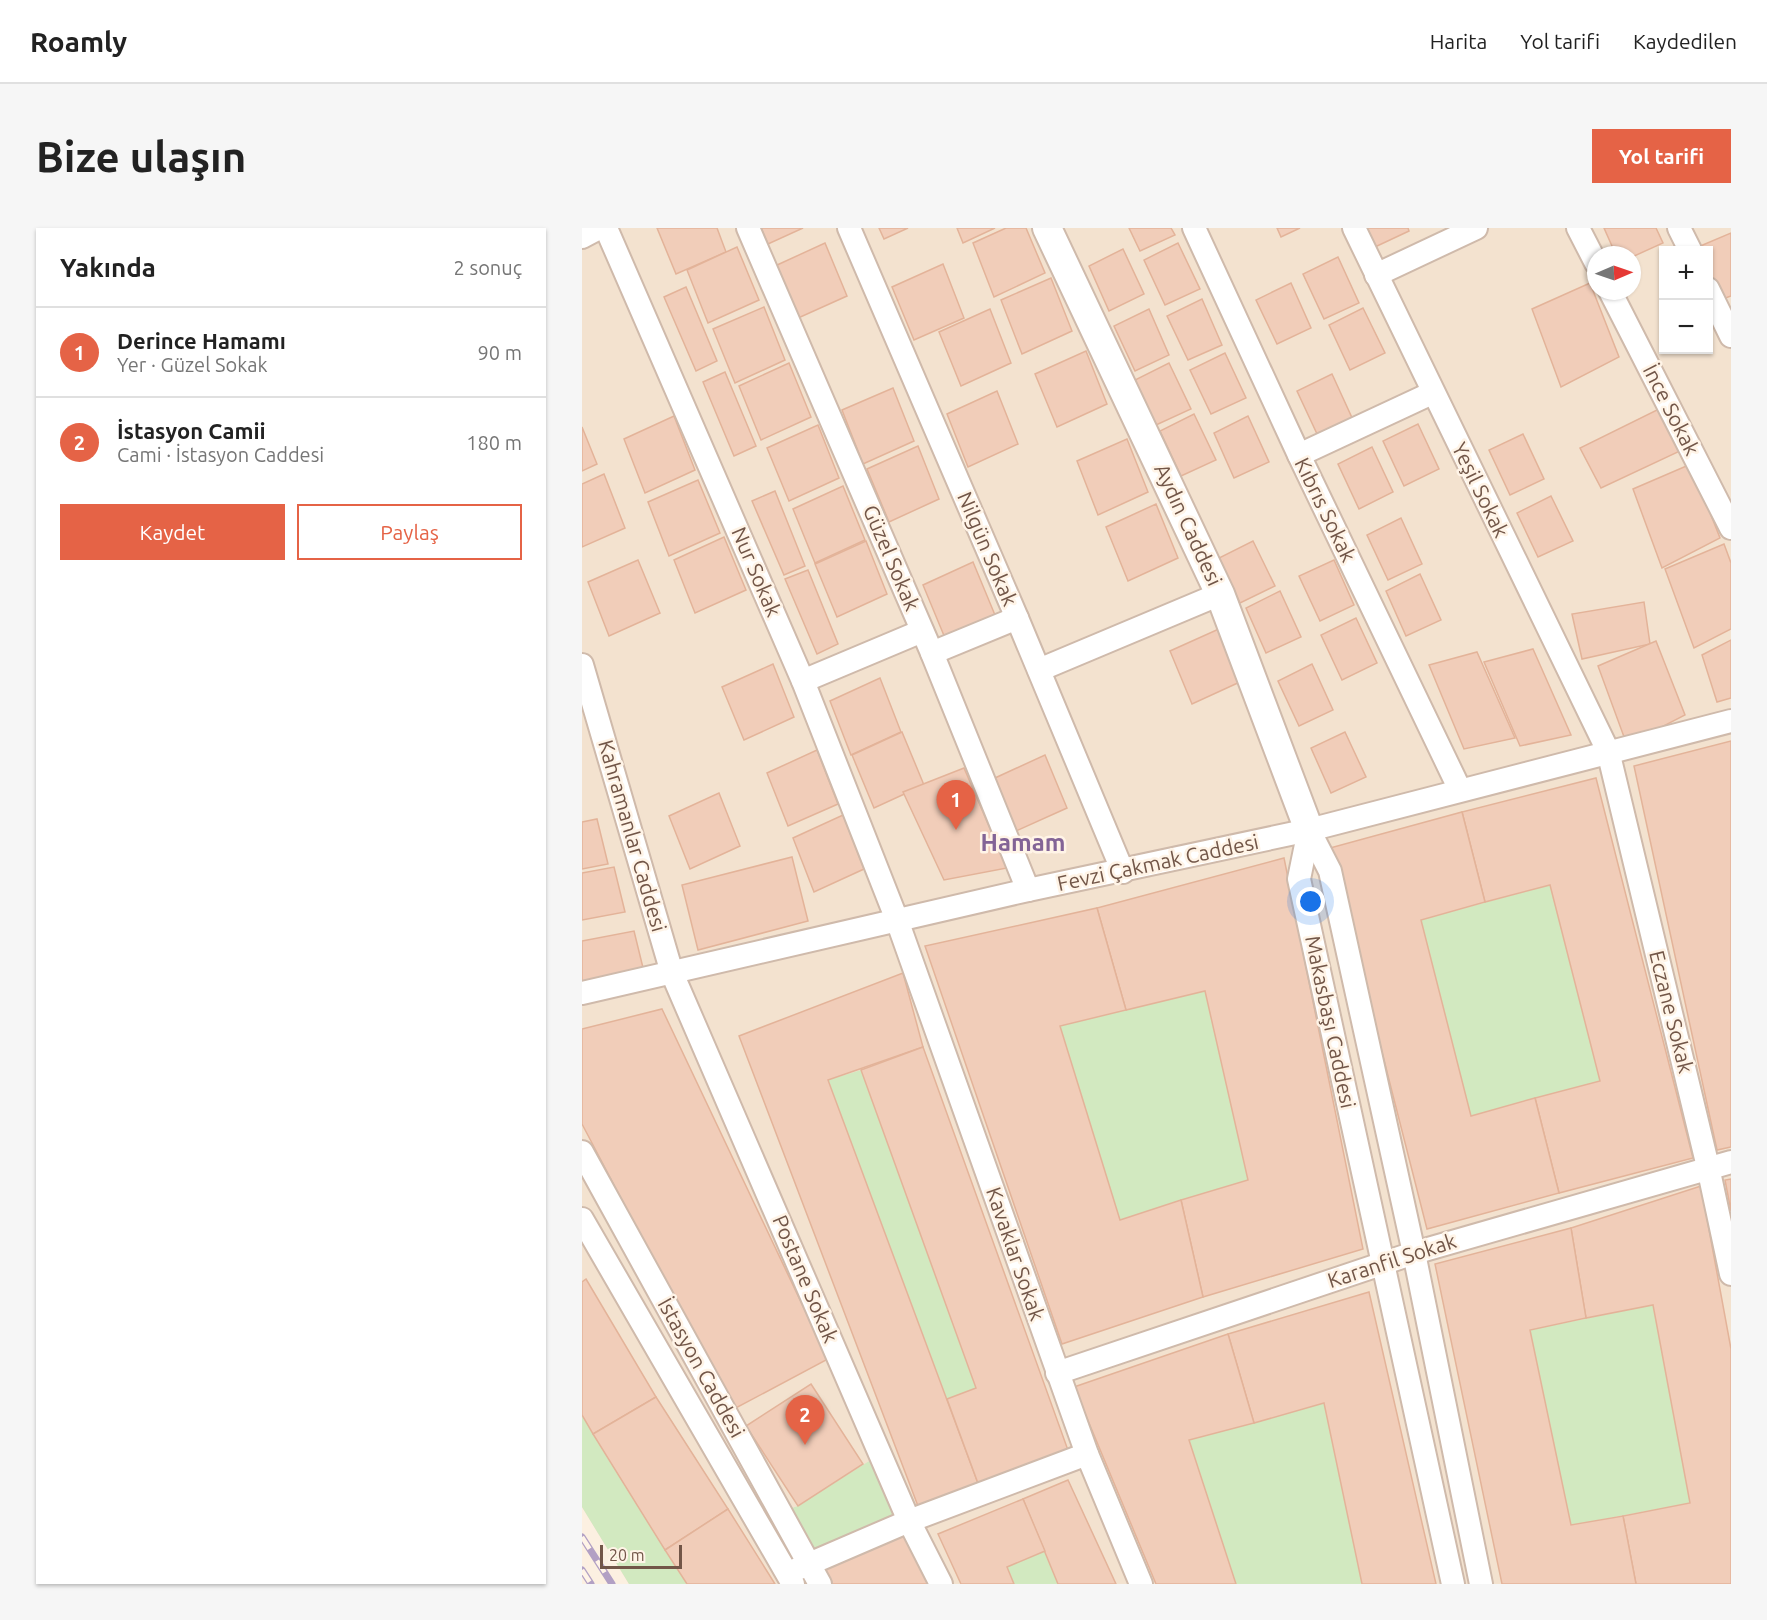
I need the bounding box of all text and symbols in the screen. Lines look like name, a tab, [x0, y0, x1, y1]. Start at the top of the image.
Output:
text: Roamly	[30, 26, 127, 57]
text: Harita	[1430, 29, 1487, 53]
text: Yol tarifi	[1520, 29, 1600, 53]
text: Kaydedilen	[1633, 29, 1737, 53]
button: Yol tarifi	[1592, 129, 1731, 183]
text: Bize ulaşın	[36, 133, 246, 180]
north arrow	[1587, 246, 1641, 300]
map controls	[1659, 246, 1713, 354]
button: +	[1659, 246, 1713, 300]
text: Yakında	[60, 253, 156, 282]
text: 2 sonuç	[454, 256, 522, 279]
button: −	[1659, 300, 1713, 354]
text: Derince Hamamı	[117, 328, 286, 353]
text: 1	[74, 341, 85, 364]
text: 90 m	[478, 341, 522, 364]
text: Yer · Güzel Sokak	[117, 353, 268, 376]
street label: İnce Sokak	[1639, 360, 1705, 459]
text: İstasyon Camii	[117, 418, 266, 443]
text: 2	[74, 431, 85, 454]
text: 180 m	[466, 431, 522, 454]
street label: Yeşil Sokak	[1448, 438, 1514, 541]
text: Cami · İstasyon Caddesi	[117, 443, 324, 466]
street label: Kıbrıs Sokak	[1290, 454, 1362, 566]
street label: Aydın Caddesi	[1150, 460, 1228, 589]
street label: Nilgün Sokak	[953, 488, 1023, 610]
street label: Güzel Sokak	[859, 501, 925, 614]
button: Kaydet	[60, 504, 285, 560]
button: Paylaş	[297, 504, 522, 560]
street label: Nur Sokak	[727, 523, 787, 620]
street label: Kahramanlar Caddesi	[594, 737, 672, 934]
pin: 1	[936, 780, 976, 830]
district label: Hamam	[981, 829, 1065, 856]
street label: Fevzi Çakmak Caddesi	[1055, 829, 1261, 895]
your location	[1296, 887, 1325, 916]
street label: Makasbaşı Caddesi	[1301, 933, 1361, 1110]
street label: Eczane Sokak	[1645, 948, 1699, 1076]
street label: Kavaklar Sokak	[982, 1184, 1050, 1324]
street label: Postane Sokak	[768, 1211, 844, 1346]
street label: Karanfil Sokak	[1324, 1228, 1459, 1292]
street label: İstasyon Caddesi	[654, 1294, 750, 1441]
pin: 2	[786, 1396, 824, 1445]
scale bar	[600, 1542, 682, 1570]
text: 20 m	[609, 1546, 645, 1564]

